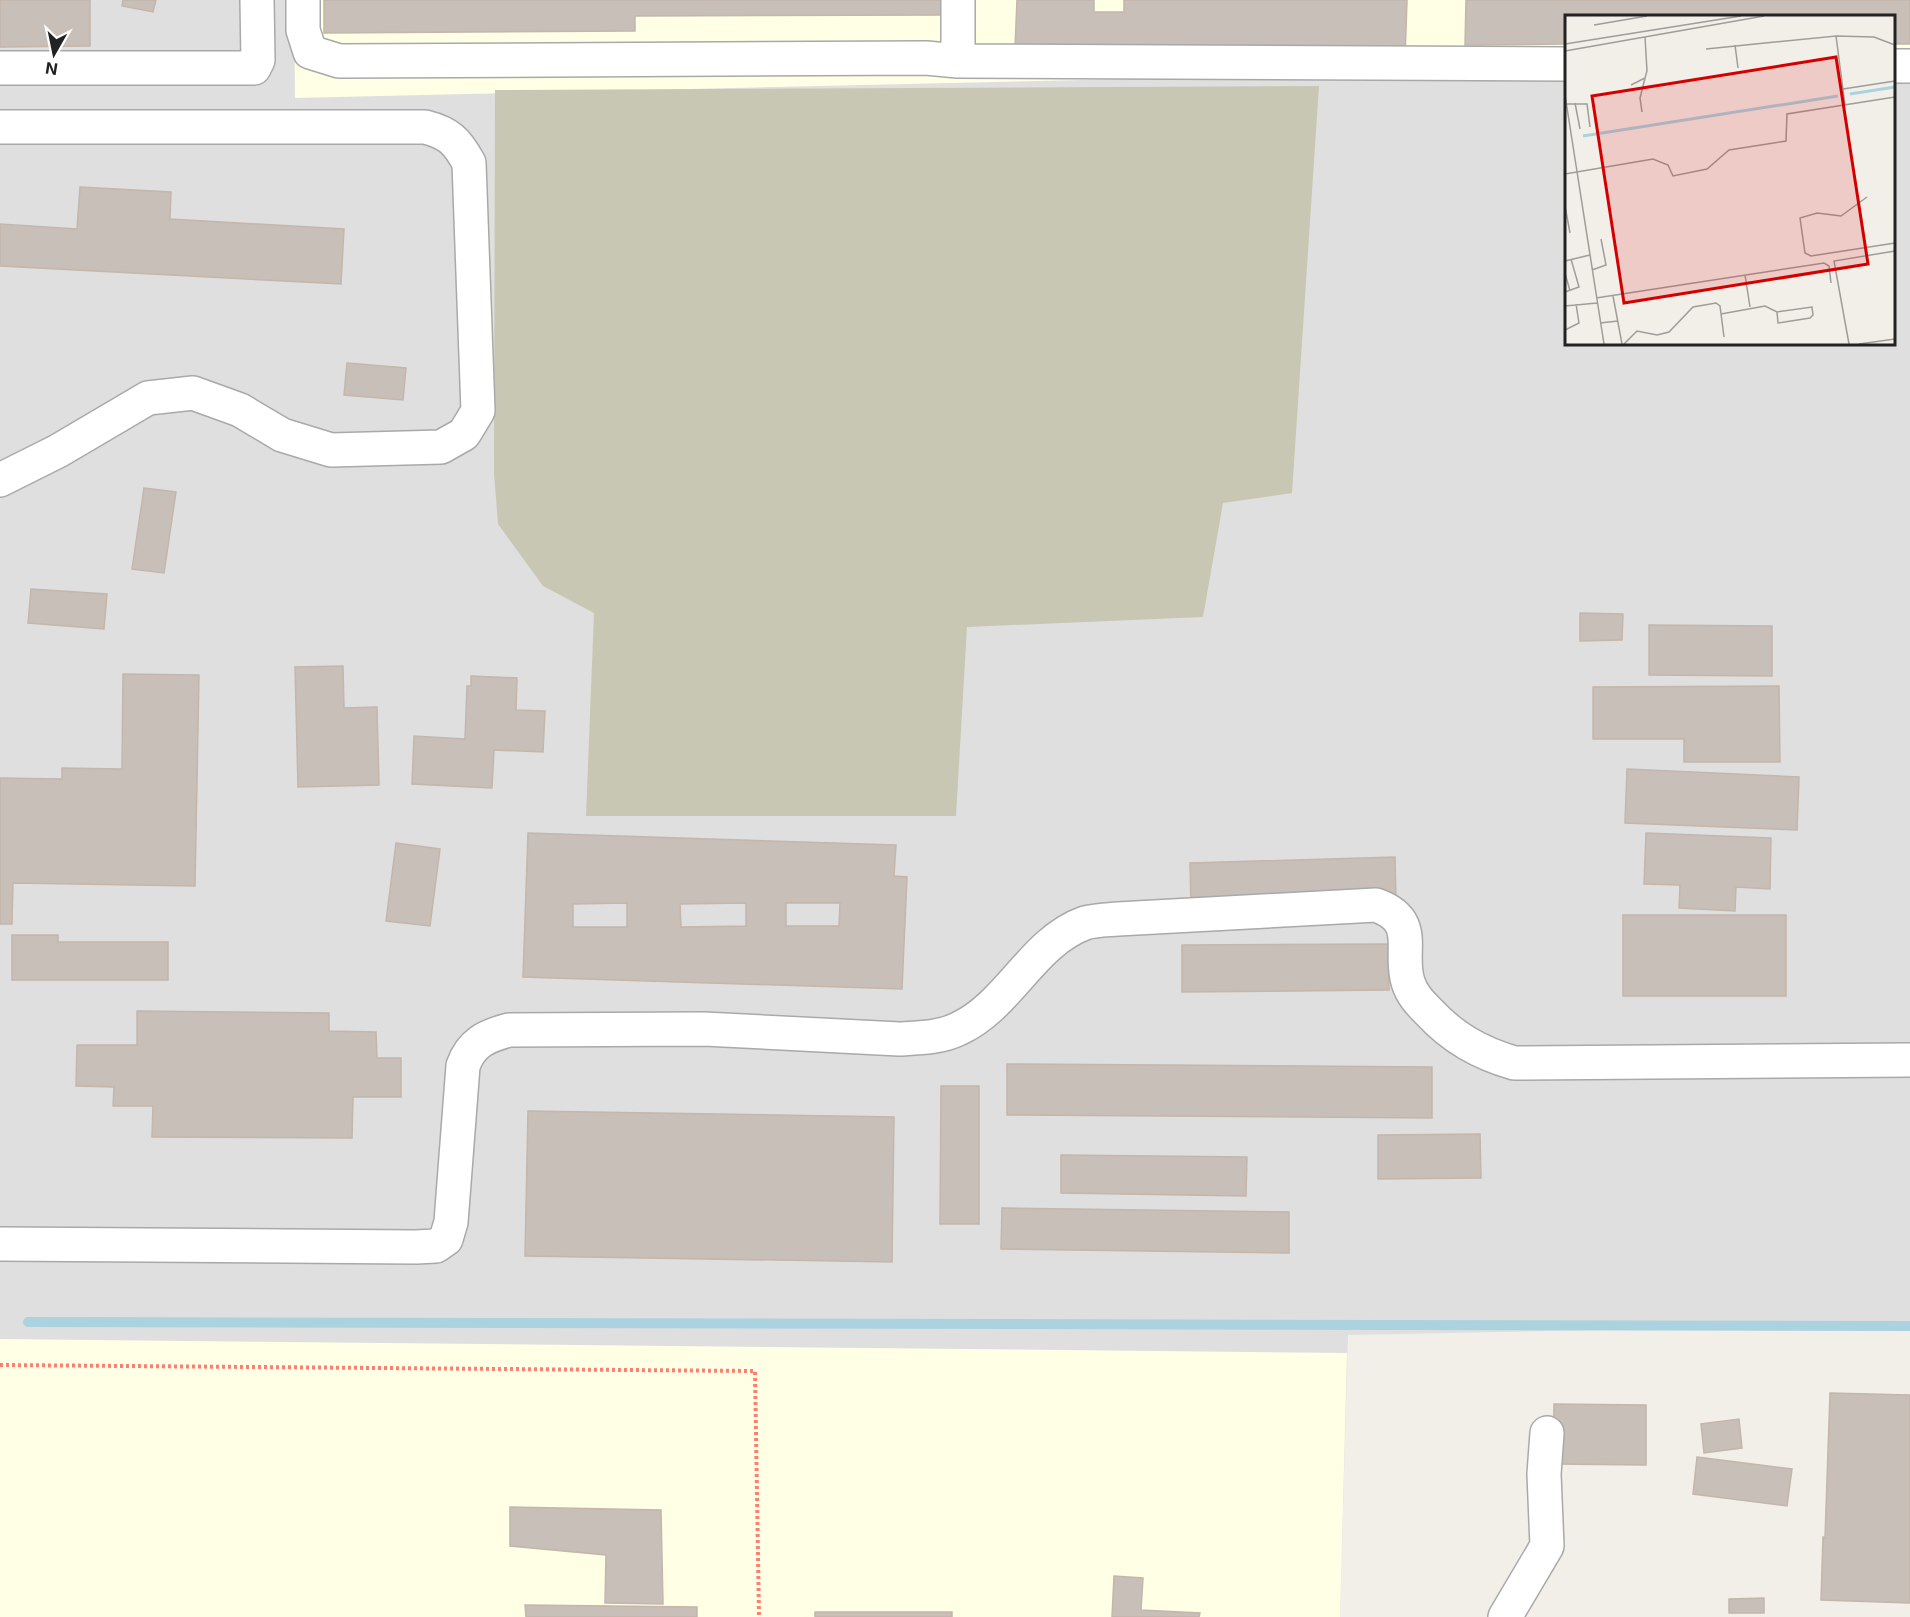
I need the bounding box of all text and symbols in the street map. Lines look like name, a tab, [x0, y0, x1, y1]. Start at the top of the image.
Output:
inset map	[1565, 15, 1895, 345]
north arrow	[24, 24, 84, 84]
text: N	[44, 58, 59, 80]

